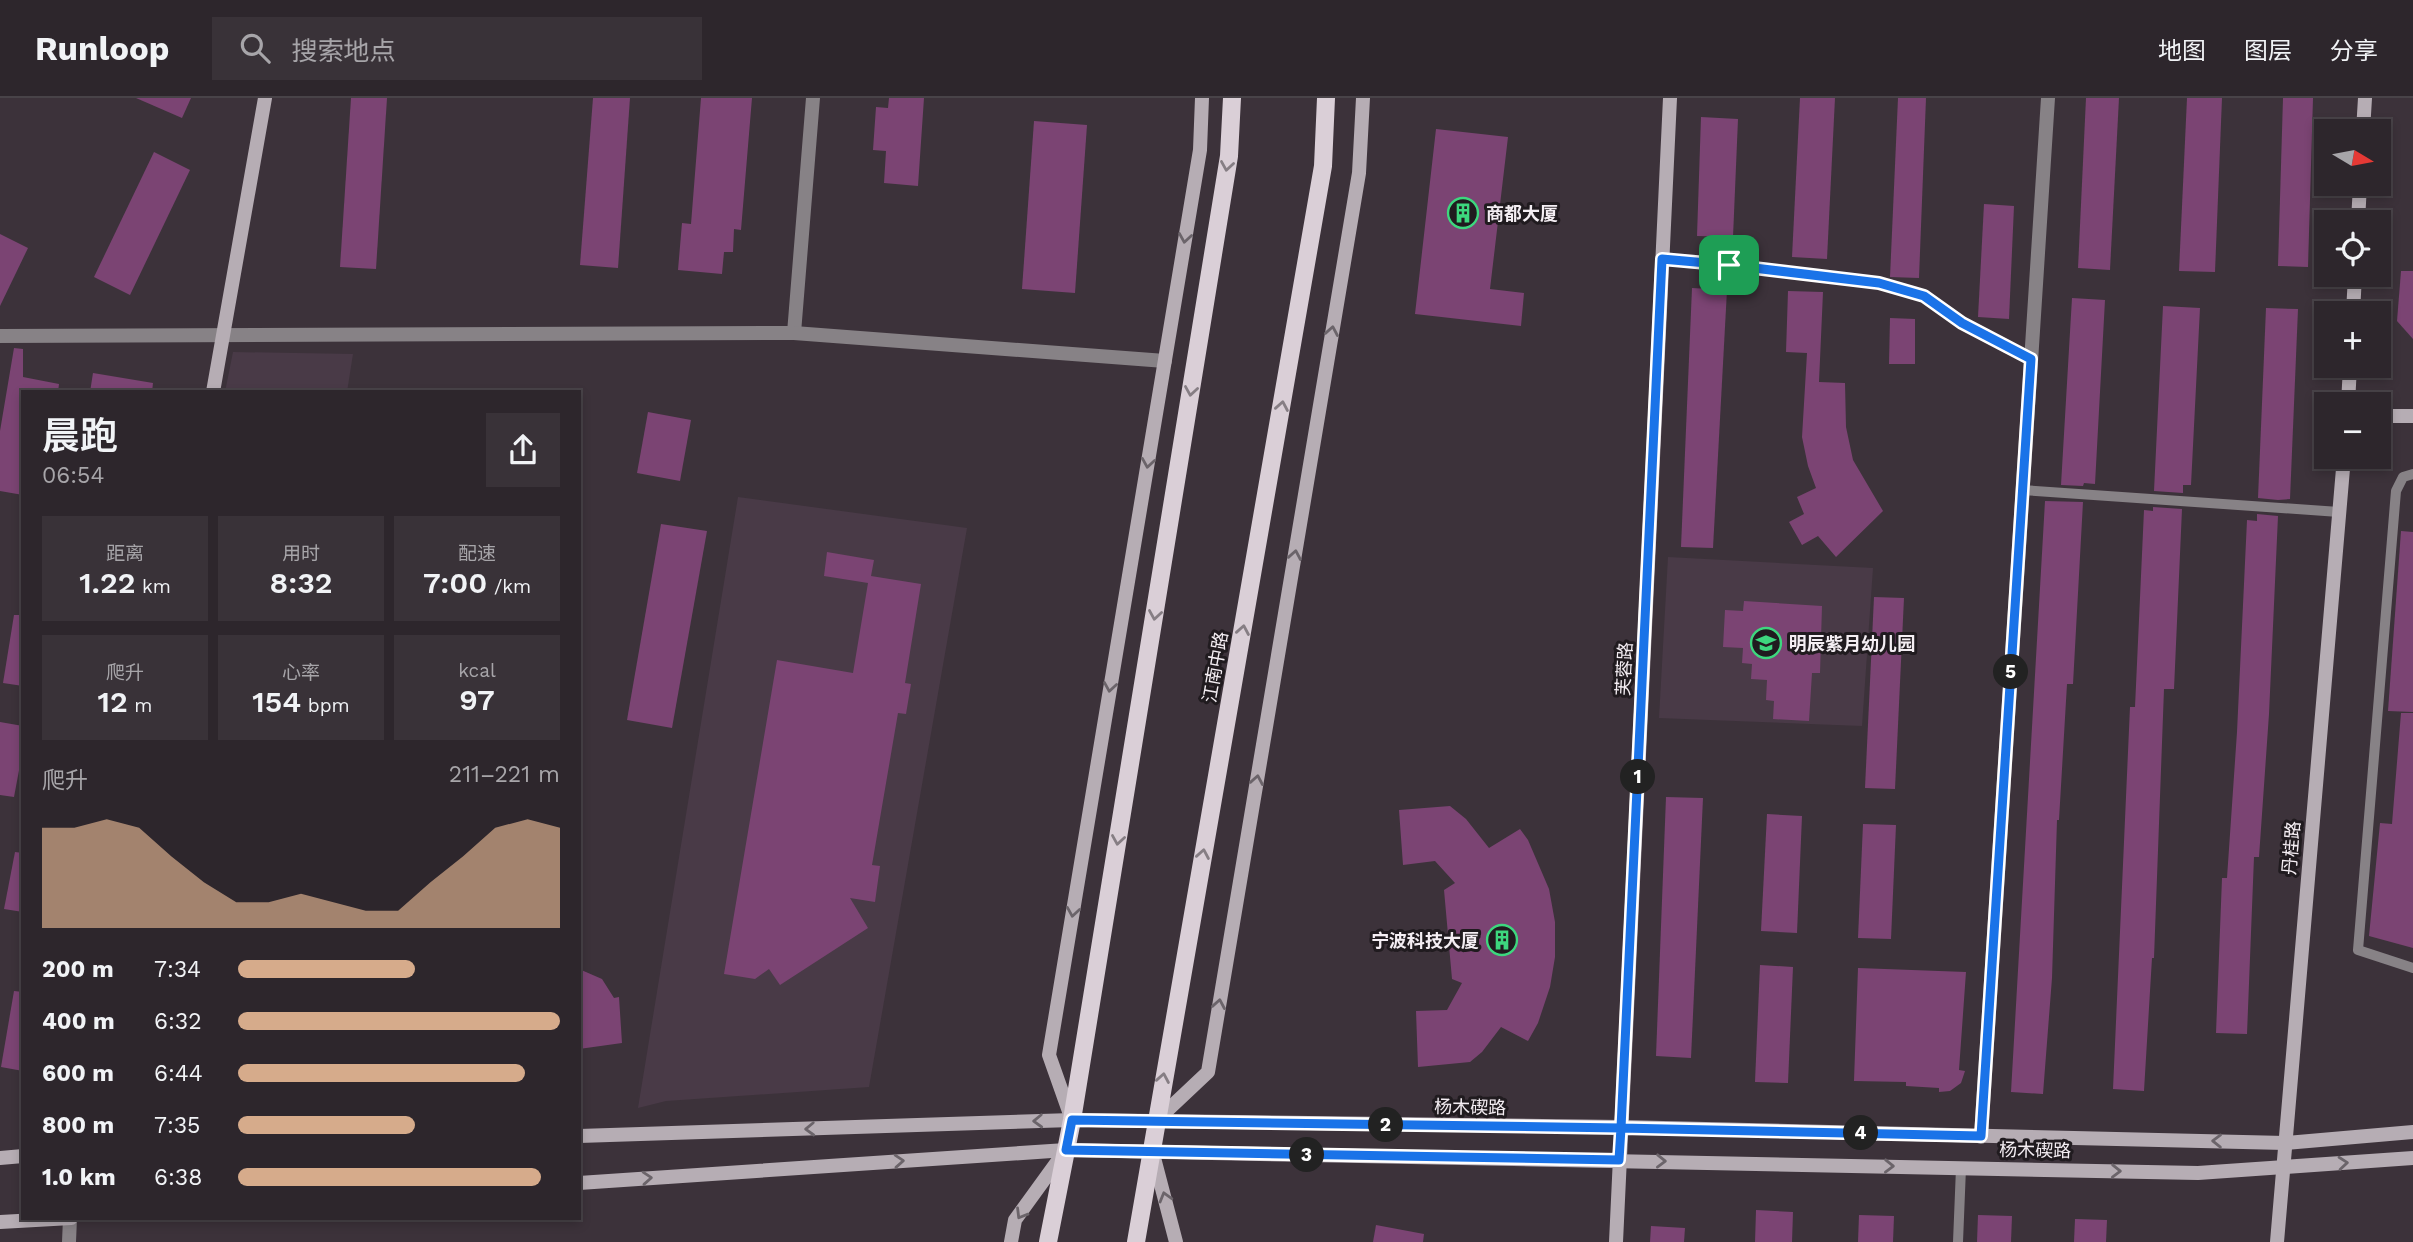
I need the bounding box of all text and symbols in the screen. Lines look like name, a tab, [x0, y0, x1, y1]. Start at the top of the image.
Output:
search box	[212, 17, 702, 80]
text: Runloop	[35, 29, 170, 68]
icon: search	[236, 29, 274, 67]
text: 搜索地点	[292, 36, 396, 66]
text: 地图	[2158, 37, 2206, 65]
text: 图层	[2244, 37, 2292, 65]
text: 分享	[2330, 37, 2378, 65]
north arrow	[2314, 119, 2390, 196]
map controls	[2314, 119, 2391, 469]
one-way arrow	[1220, 160, 1235, 172]
building icon: 商都大厦	[1446, 196, 1480, 230]
place label: 商都大厦	[1486, 203, 1558, 224]
button: locate	[2314, 210, 2391, 287]
one-way arrow	[1178, 233, 1193, 244]
pin	[1699, 235, 1759, 295]
icon: arrive	[1710, 246, 1748, 284]
button: +	[2314, 301, 2391, 378]
one-way arrow	[1324, 325, 1339, 337]
one-way arrow	[1184, 385, 1199, 397]
button: −	[2314, 392, 2391, 469]
one-way arrow	[1274, 400, 1289, 412]
button: share	[486, 413, 560, 487]
text: 晨跑	[42, 414, 118, 458]
one-way arrow	[1141, 457, 1156, 469]
text: 06:54	[42, 462, 105, 489]
text: 距离	[106, 542, 144, 565]
text: 用时	[282, 542, 320, 565]
text: 配速	[458, 542, 496, 565]
one-way arrow	[1287, 550, 1302, 561]
text: 1.22	[79, 565, 136, 600]
text: 8:32	[269, 565, 333, 600]
text: 7:00	[423, 565, 487, 600]
text: km	[136, 575, 171, 598]
text: /km	[487, 575, 531, 598]
one-way arrow	[1147, 609, 1162, 621]
one-way arrow	[1235, 624, 1250, 636]
school or university icon: 明辰紫月幼儿园	[1749, 626, 1783, 660]
street label: 江南中路	[1198, 630, 1232, 704]
place label: 明辰紫月幼儿园	[1789, 633, 1915, 654]
street label: 芙蓉路	[1612, 641, 1636, 697]
pin: 5	[1994, 654, 2028, 690]
text: kcal	[458, 659, 496, 682]
text: 5	[2005, 660, 2016, 683]
text: 爬升	[106, 661, 144, 684]
text: 心率	[282, 661, 320, 684]
one-way arrow	[1103, 681, 1118, 693]
text: 97	[459, 682, 495, 717]
text: 12	[98, 684, 128, 719]
text: 154	[252, 684, 301, 719]
text: m	[128, 694, 152, 717]
text: bpm	[301, 694, 350, 717]
pin: 1	[1620, 760, 1656, 794]
text: 211–221 m	[449, 761, 560, 788]
text: 1	[1633, 765, 1642, 788]
text: 爬升	[42, 767, 88, 794]
one-way arrow	[1249, 774, 1264, 786]
street label: 丹桂路	[2278, 820, 2304, 876]
one-way arrow	[1111, 834, 1126, 846]
one-way arrow	[1195, 848, 1210, 860]
one-way arrow	[1066, 906, 1081, 918]
building icon: 宁波科技大厦	[1485, 923, 1519, 957]
place label: 宁波科技大厦	[1371, 930, 1479, 951]
text: 200 m	[42, 956, 114, 983]
text: 7:34	[154, 956, 201, 983]
one-way arrow	[1211, 998, 1226, 1010]
text: 400 m	[42, 1008, 115, 1035]
text: 6:32	[154, 1008, 202, 1035]
text: 600 m	[42, 1060, 114, 1087]
text: 6:44	[154, 1060, 203, 1087]
one-way arrow	[1155, 1072, 1170, 1084]
street label: 杨木碶路	[1434, 1096, 1506, 1118]
pin: 2	[1368, 1108, 1404, 1142]
text: 800 m	[42, 1112, 114, 1139]
text: 7:35	[154, 1112, 201, 1139]
text: 2	[1380, 1113, 1391, 1136]
one-way arrow	[1032, 1114, 1043, 1129]
pin: 4	[1843, 1116, 1878, 1150]
one-way arrow	[805, 1121, 816, 1136]
text: 4	[1854, 1121, 1867, 1144]
one-way arrow	[2211, 1134, 2222, 1149]
pin: 3	[1290, 1138, 1324, 1172]
street label: 杨木碶路	[1999, 1139, 2071, 1161]
text: 3	[1301, 1143, 1312, 1166]
one-way arrow	[1657, 1153, 1667, 1169]
one-way arrow	[894, 1154, 905, 1169]
one-way arrow	[2338, 1156, 2349, 1171]
one-way arrow	[1884, 1158, 1895, 1174]
one-way arrow	[2112, 1163, 2122, 1179]
text: 1.0 km	[42, 1164, 116, 1191]
text: 6:38	[154, 1164, 202, 1191]
one-way arrow	[642, 1171, 653, 1186]
one-way arrow	[1158, 1192, 1173, 1204]
one-way arrow	[1016, 1207, 1029, 1220]

